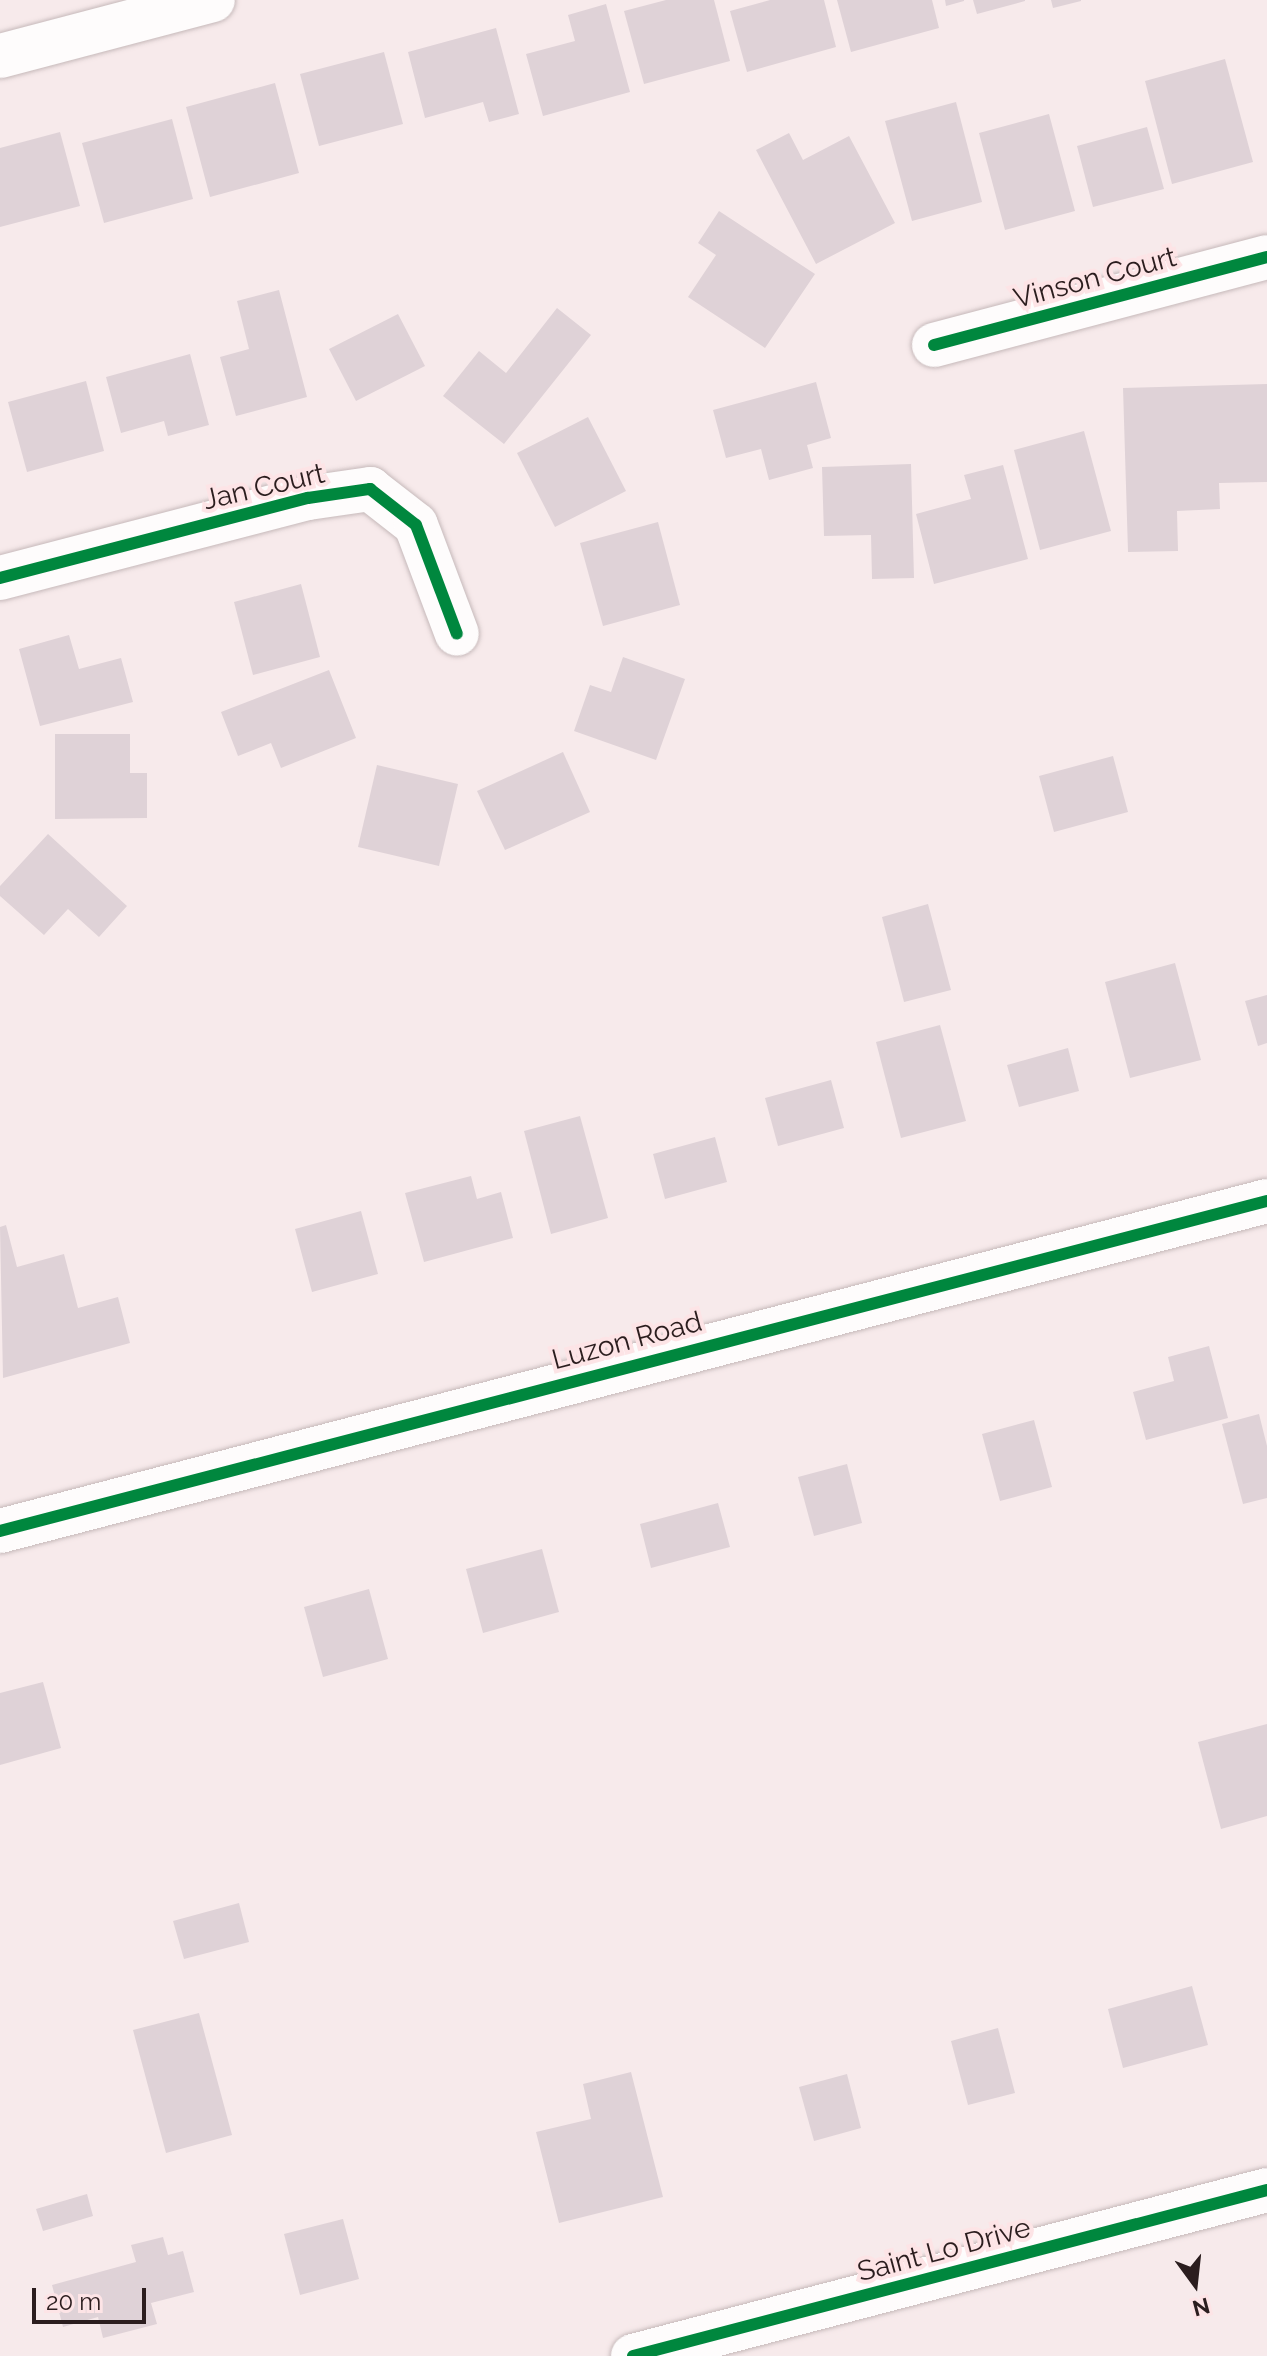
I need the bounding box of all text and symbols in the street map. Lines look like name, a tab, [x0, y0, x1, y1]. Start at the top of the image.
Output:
street label: Vinson Court	[1010, 240, 1180, 316]
street label: Jan Court	[200, 457, 328, 517]
street label: Luzon Road	[548, 1305, 706, 1377]
street label: Saint Lo Drive	[854, 2211, 1034, 2289]
north arrow	[1155, 2244, 1235, 2324]
scale bar	[36, 2272, 150, 2322]
text: 20 m	[46, 2287, 101, 2316]
text: N	[1190, 2292, 1213, 2322]

